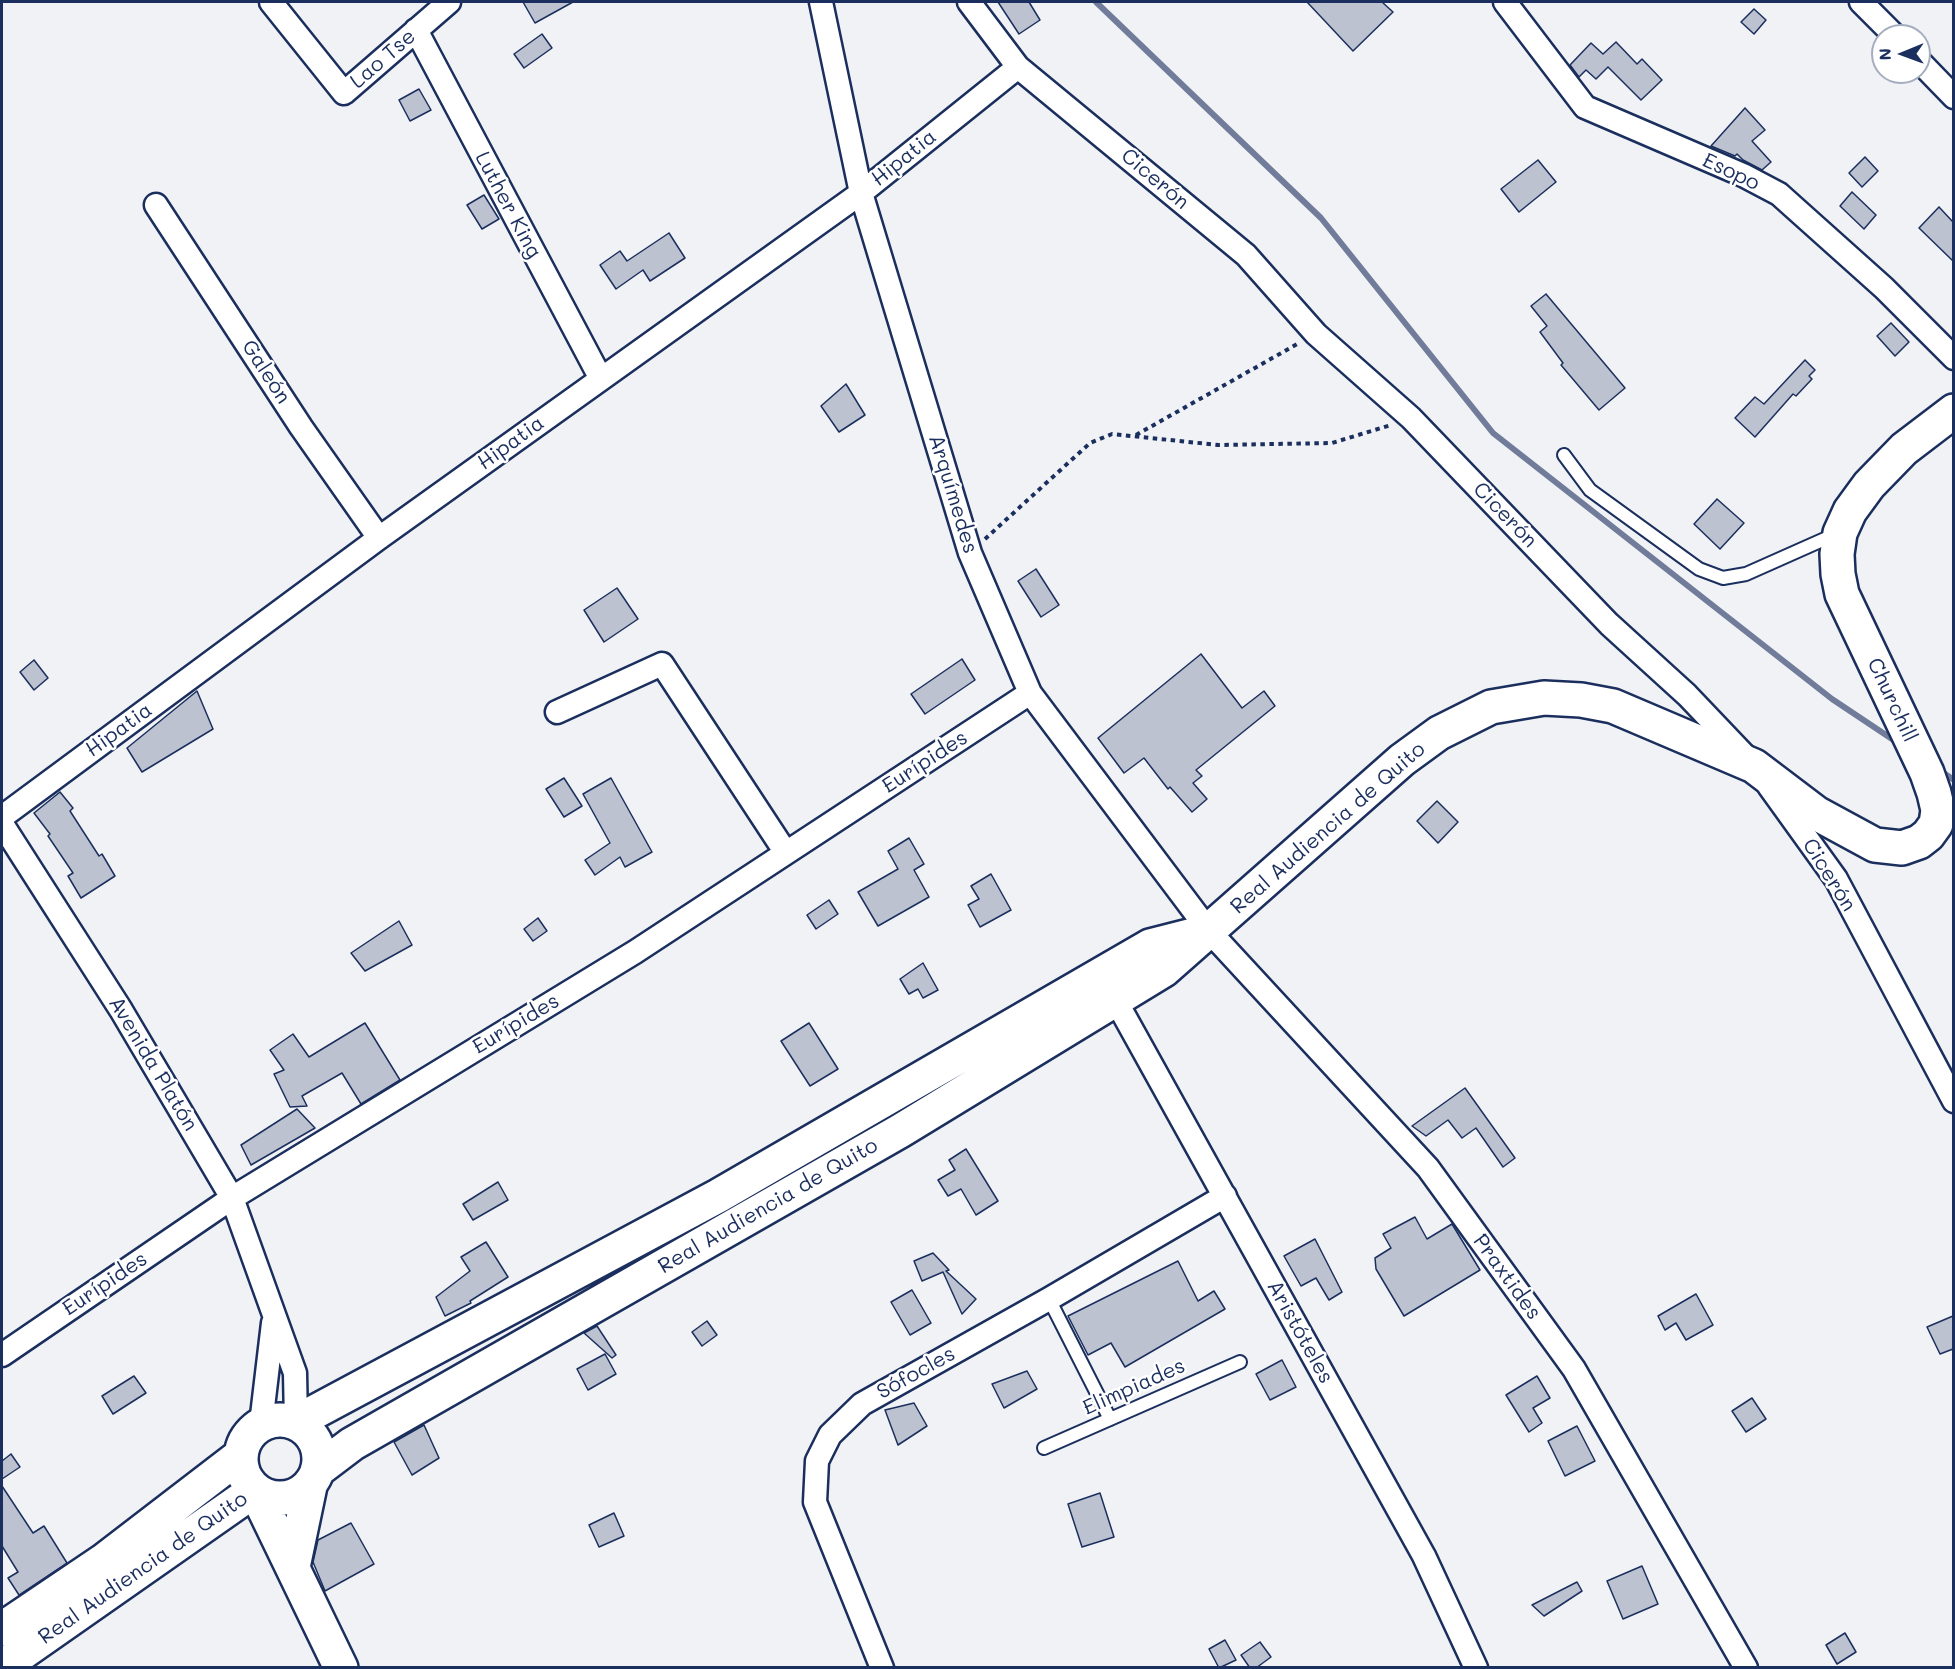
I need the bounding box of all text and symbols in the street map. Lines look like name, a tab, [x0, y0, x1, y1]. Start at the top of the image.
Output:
street label: Lao Tse	[345, 24, 421, 94]
north arrow	[1871, 24, 1931, 84]
text: N	[1874, 48, 1895, 61]
street label: Hipatia	[866, 124, 942, 192]
street label: Cicerón	[1116, 143, 1194, 215]
street label: Luther King	[469, 147, 547, 263]
street label: Esopo	[1698, 148, 1764, 196]
street label: Galeón	[236, 335, 296, 409]
street label: Hipatia	[473, 410, 549, 476]
street label: Arquímedes	[923, 432, 983, 556]
street label: Cicerón	[1468, 477, 1542, 553]
street label: Churchill	[1862, 654, 1922, 746]
street label: Hipatia	[81, 697, 157, 763]
street label: Eurípides	[878, 725, 972, 799]
street label: Real Audiencia de Quito	[1226, 737, 1430, 919]
street label: Cicerón	[1797, 834, 1861, 916]
street label: Eurípides	[468, 988, 564, 1060]
street label: Avenida Platón	[103, 992, 203, 1136]
street label: Real Audiencia de Quito	[654, 1133, 882, 1279]
street label: Praxtides	[1468, 1229, 1546, 1325]
street label: Eurípides	[58, 1247, 152, 1321]
street label: Aristóteles	[1261, 1276, 1339, 1388]
street label: Sófocles	[872, 1341, 960, 1405]
street label: Elimpiades	[1079, 1353, 1189, 1421]
street label: Real Audiencia de Quito	[34, 1486, 252, 1650]

